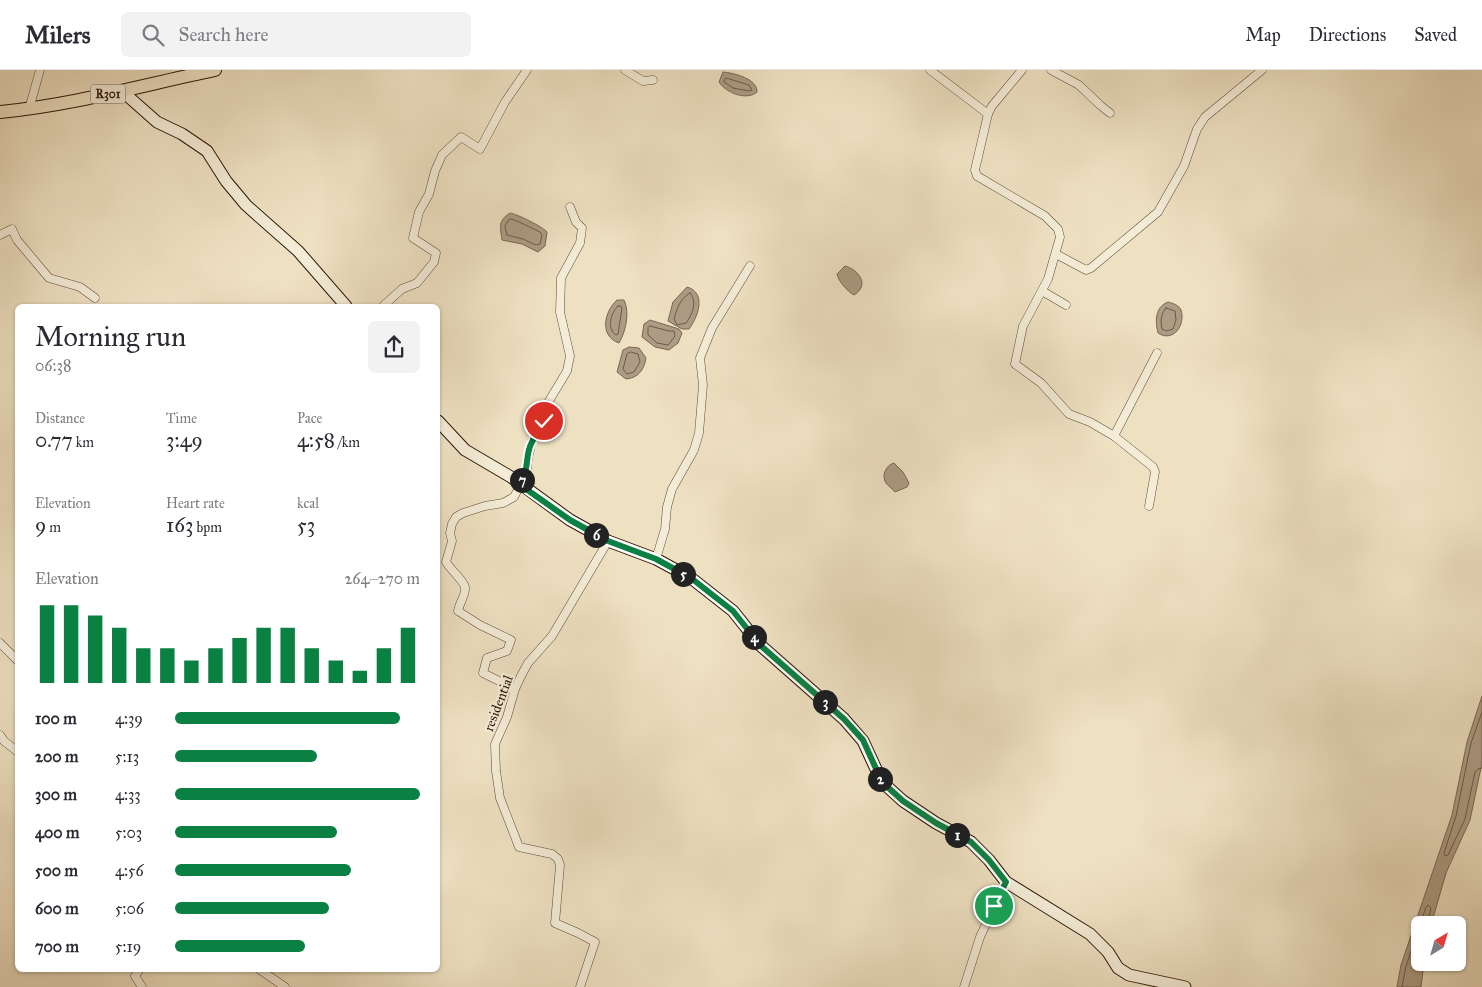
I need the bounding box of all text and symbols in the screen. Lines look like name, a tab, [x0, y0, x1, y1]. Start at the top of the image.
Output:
search box	[121, 12, 471, 57]
text: Milers	[25, 20, 91, 50]
icon: search	[139, 21, 167, 49]
text: Search here	[179, 23, 268, 46]
text: Map	[1245, 24, 1281, 46]
text: Directions	[1309, 24, 1386, 46]
text: Saved	[1414, 24, 1457, 46]
road number: R301	[90, 84, 126, 104]
text: Morning run	[35, 319, 186, 354]
button: share	[368, 321, 420, 373]
text: 06:38	[35, 356, 71, 375]
pin	[523, 400, 565, 442]
icon: check	[530, 407, 558, 435]
text: Distance	[35, 410, 85, 427]
text: Time	[166, 410, 197, 427]
text: Pace	[297, 410, 322, 427]
text: 0.77	[35, 427, 73, 453]
text: 3:49	[166, 427, 203, 453]
text: 4:58	[297, 427, 335, 453]
text: km	[73, 434, 94, 451]
text: /km	[335, 434, 360, 451]
pin: 7	[510, 468, 534, 492]
text: 7	[519, 472, 526, 489]
text: Elevation	[35, 495, 91, 512]
text: Heart rate	[166, 495, 225, 512]
text: kcal	[297, 495, 319, 512]
text: 9	[35, 512, 46, 538]
text: 163	[166, 512, 193, 538]
text: 53	[297, 512, 315, 538]
text: m	[46, 519, 61, 536]
text: bpm	[193, 519, 222, 536]
pin: 6	[584, 522, 608, 548]
text: 6	[593, 527, 600, 544]
pin: 5	[670, 562, 696, 586]
text: 5	[680, 566, 687, 583]
text: Elevation	[35, 569, 99, 588]
text: 264–270 m	[344, 569, 420, 588]
pin: 4	[742, 624, 766, 650]
text: 4	[751, 629, 758, 646]
street label: residential	[480, 673, 517, 734]
pin: 3	[812, 690, 838, 714]
text: 3	[823, 694, 828, 711]
text: 100 m	[35, 709, 77, 728]
text: 4:39	[115, 709, 143, 728]
text: 200 m	[35, 747, 78, 766]
text: 5:13	[115, 747, 139, 766]
pin: 2	[868, 766, 892, 792]
text: 2	[877, 771, 884, 788]
text: 300 m	[35, 785, 77, 804]
text: 4:33	[115, 785, 141, 804]
pin: 1	[944, 822, 970, 848]
text: 400 m	[35, 823, 79, 842]
text: 5:03	[115, 823, 142, 842]
text: 1	[955, 827, 960, 844]
text: 500 m	[35, 861, 78, 880]
text: 4:56	[115, 861, 144, 880]
pin	[973, 885, 1015, 927]
icon: arrive	[980, 892, 1008, 920]
text: 600 m	[35, 899, 79, 918]
text: 5:06	[115, 899, 144, 918]
north arrow	[1411, 916, 1466, 971]
map controls	[1411, 916, 1466, 971]
text: 700 m	[35, 937, 79, 956]
text: 5:19	[115, 937, 141, 956]

